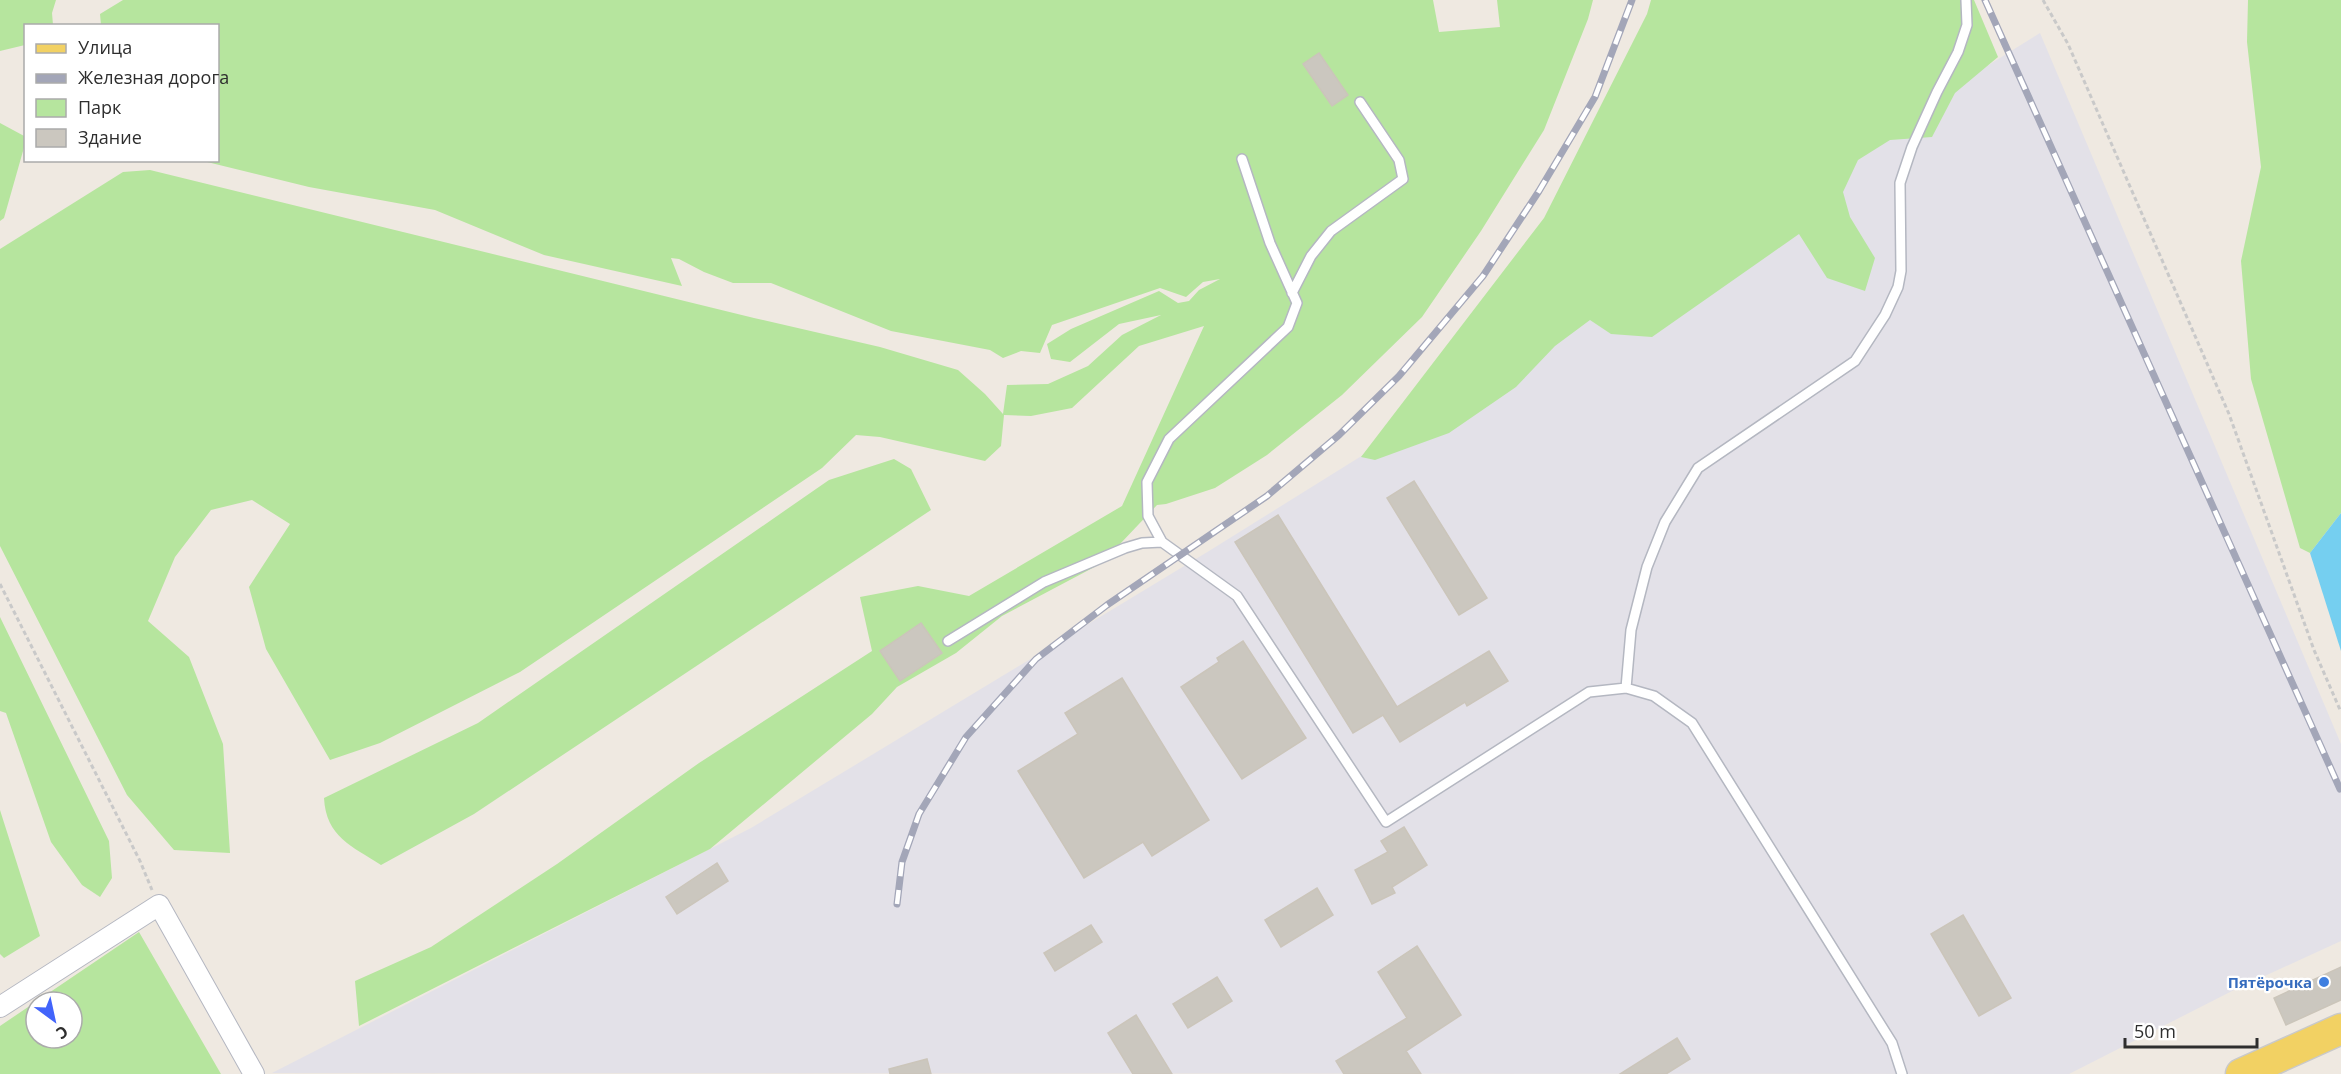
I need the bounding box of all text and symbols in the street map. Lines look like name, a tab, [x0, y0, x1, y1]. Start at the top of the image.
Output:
legend	[24, 24, 219, 162]
text: Улица	[78, 35, 132, 59]
text: Железная дорога	[78, 65, 229, 89]
text: Парк	[78, 95, 122, 119]
text: Здание	[78, 125, 142, 149]
place label: Пятёрочка	[2228, 972, 2312, 992]
marker: Пятёрочка	[2317, 975, 2331, 989]
north arrow	[24, 990, 84, 1050]
scale bar	[2125, 1011, 2257, 1049]
text: 50 m	[2134, 1019, 2176, 1043]
text: С	[52, 1021, 72, 1045]

